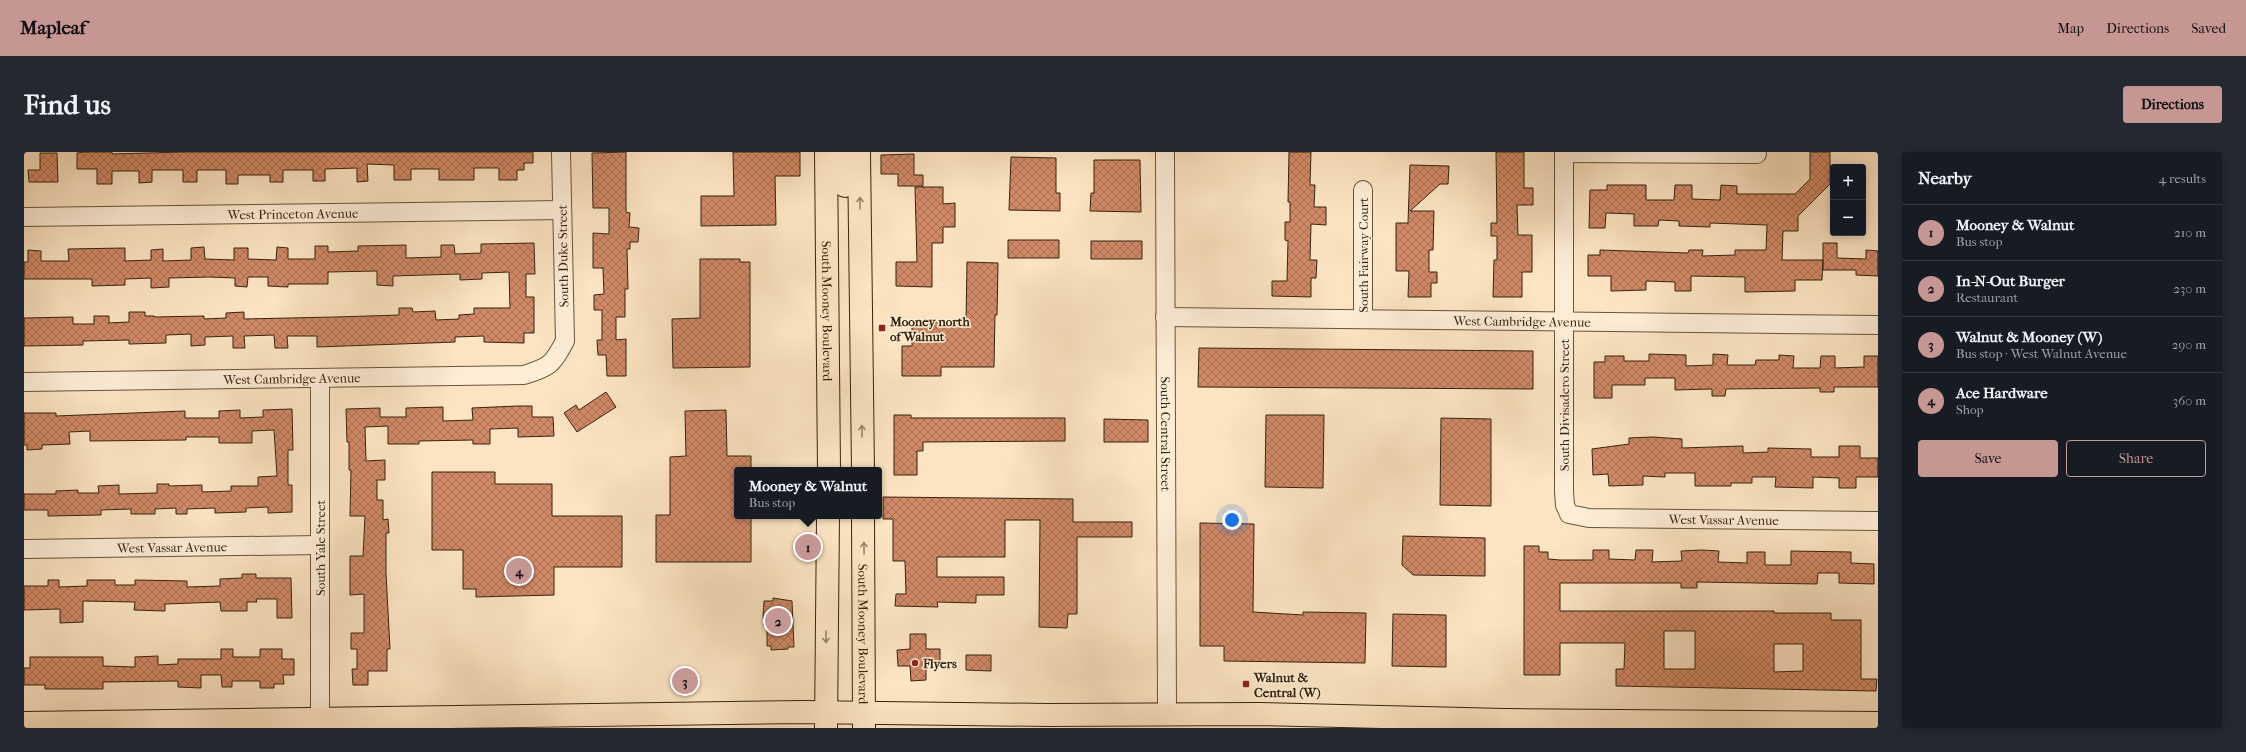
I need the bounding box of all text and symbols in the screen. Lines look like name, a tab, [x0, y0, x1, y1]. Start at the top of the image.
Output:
text: Mapleaf	[20, 17, 86, 39]
text: Map	[2057, 20, 2084, 37]
text: Directions	[2106, 20, 2169, 37]
text: Saved	[2191, 20, 2226, 37]
button: Directions	[2123, 86, 2222, 123]
text: Find us	[24, 88, 111, 121]
map controls	[1830, 164, 1866, 236]
button: +	[1830, 164, 1866, 200]
text: Nearby	[1918, 168, 1972, 188]
text: 4 results	[2159, 171, 2206, 186]
one-way arrow	[856, 197, 864, 210]
street label: South Fairway Court	[1356, 197, 1371, 313]
button: −	[1830, 200, 1866, 236]
street label: South Duke Street	[555, 204, 571, 307]
street label: West Princeton Avenue	[226, 205, 359, 222]
text: Mooney & Walnut	[1956, 216, 2074, 234]
text: 1	[1929, 225, 1933, 240]
text: 210 m	[2174, 225, 2206, 240]
text: Bus stop	[1956, 234, 2002, 249]
street label: South Mooney Boulevard	[819, 241, 836, 382]
text: In-N-Out Burger	[1956, 272, 2065, 290]
text: 2	[1928, 281, 1934, 296]
text: 230 m	[2173, 281, 2206, 296]
text: Restaurant	[1956, 290, 2018, 305]
street label: West Cambridge Avenue	[1452, 313, 1591, 329]
place label: Mooney north of Walnut	[889, 314, 970, 344]
marker: Mooney north of Walnut	[877, 323, 887, 333]
text: Walnut & Mooney (W)	[1956, 328, 2102, 346]
text: 3	[1928, 337, 1934, 352]
text: 290 m	[2172, 337, 2206, 352]
street label: South Divisadero Street	[1557, 338, 1572, 471]
text: Bus stop · West Walnut Avenue	[1956, 346, 2127, 361]
street label: West Cambridge Avenue	[222, 370, 361, 387]
street label: South Central Street	[1158, 377, 1174, 492]
text: Ace Hardware	[1956, 384, 2048, 402]
text: 4	[1927, 393, 1935, 408]
text: 360 m	[2173, 393, 2206, 408]
text: Shop	[1956, 402, 1984, 417]
one-way arrow	[859, 425, 866, 438]
button: Save	[1918, 440, 2058, 477]
button: Share	[2066, 440, 2206, 477]
popup	[734, 467, 882, 519]
text: Mooney & Walnut	[749, 477, 867, 495]
text: Bus stop	[749, 495, 795, 510]
street label: South Yale Street	[313, 500, 328, 596]
your location	[1222, 510, 1242, 530]
street label: West Vassar Avenue	[1668, 511, 1779, 527]
pin: 1	[795, 532, 821, 562]
street label: West Vassar Avenue	[116, 539, 228, 555]
one-way arrow	[860, 542, 868, 555]
pin: 4	[506, 556, 532, 586]
street label: South Mooney Boulevard	[856, 564, 871, 705]
pin: 2	[765, 606, 791, 636]
one-way arrow	[822, 630, 830, 643]
place label: Flyers	[922, 656, 957, 672]
marker: Flyers	[910, 658, 920, 668]
pin: 3	[672, 666, 698, 696]
place label: Walnut & Central (W)	[1253, 670, 1321, 700]
marker: Walnut & Central (W)	[1241, 679, 1251, 689]

